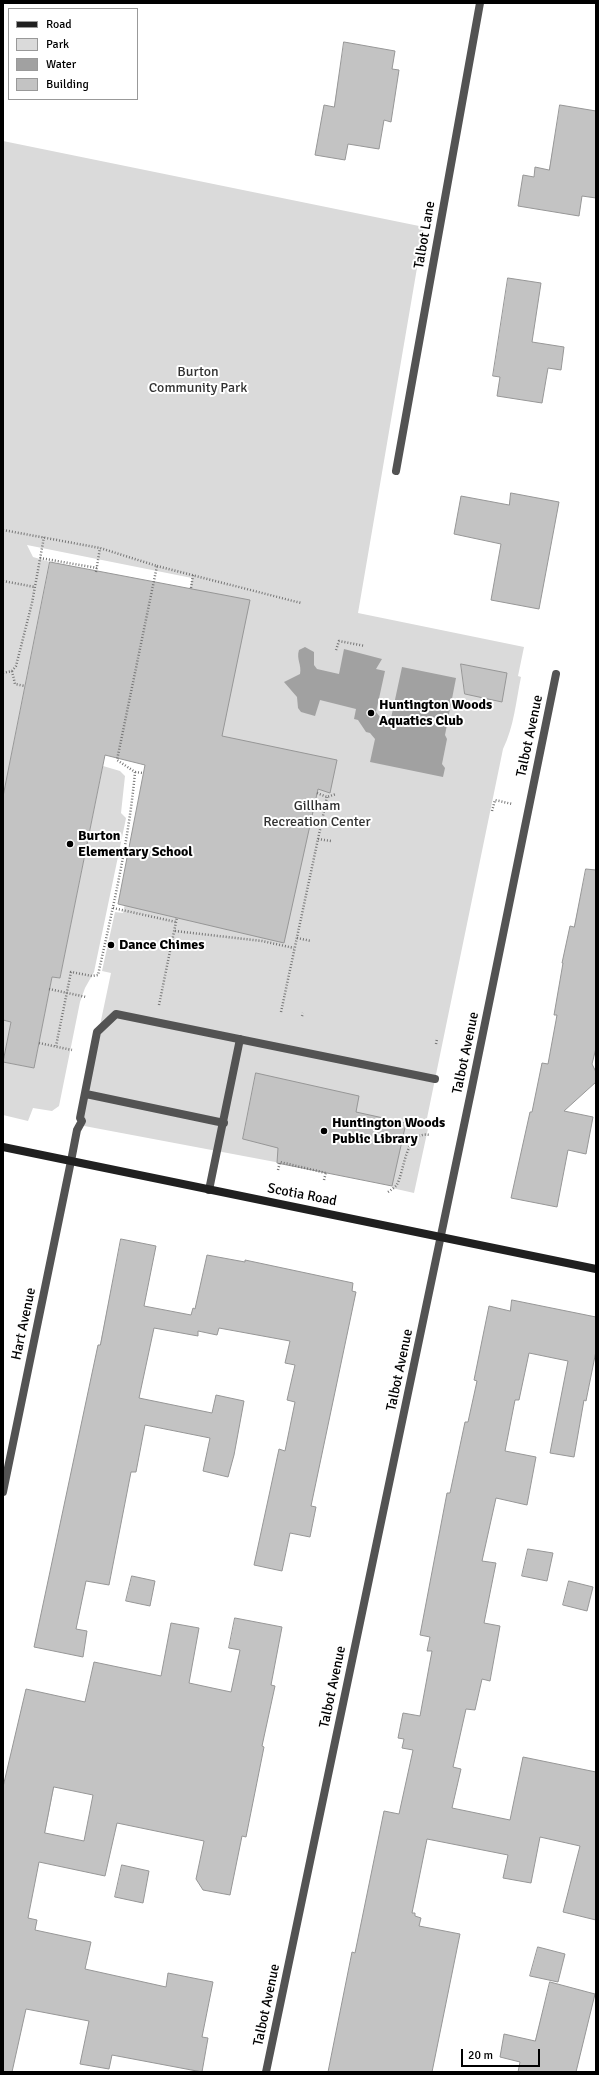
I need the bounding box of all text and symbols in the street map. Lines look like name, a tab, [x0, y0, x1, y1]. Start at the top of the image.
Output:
legend	[8, 8, 138, 100]
text: Road	[46, 17, 72, 32]
text: Park	[46, 37, 69, 52]
text: Water	[46, 57, 76, 72]
text: Building	[46, 77, 89, 92]
street label: Talbot Lane	[411, 200, 439, 270]
park label: Burton Community Park	[149, 364, 247, 396]
street label: Talbot Avenue	[513, 693, 547, 779]
place label: Huntington Woods Aquatics Club	[379, 697, 492, 730]
marker: Huntington Woods Aquatics Club	[366, 708, 376, 718]
park label: Gillham Recreation Center	[263, 798, 371, 830]
place label: Burton Elementary School	[78, 828, 193, 860]
marker: Burton Elementary School	[65, 839, 75, 849]
place label: Dance Chimes	[119, 937, 204, 953]
marker: Dance Chimes	[106, 940, 116, 950]
street label: Talbot Avenue	[449, 1010, 483, 1096]
place label: Huntington Woods Public Library	[332, 1115, 445, 1148]
marker: Huntington Woods Public Library	[319, 1126, 329, 1136]
street label: Scotia Road	[266, 1180, 338, 1210]
street label: Hart Avenue	[8, 1286, 40, 1362]
street label: Talbot Avenue	[383, 1327, 417, 1413]
street label: Talbot Avenue	[316, 1644, 350, 1730]
street label: Talbot Avenue	[250, 1962, 284, 2048]
scale bar	[463, 2041, 542, 2067]
text: 20 m	[468, 2048, 493, 2063]

